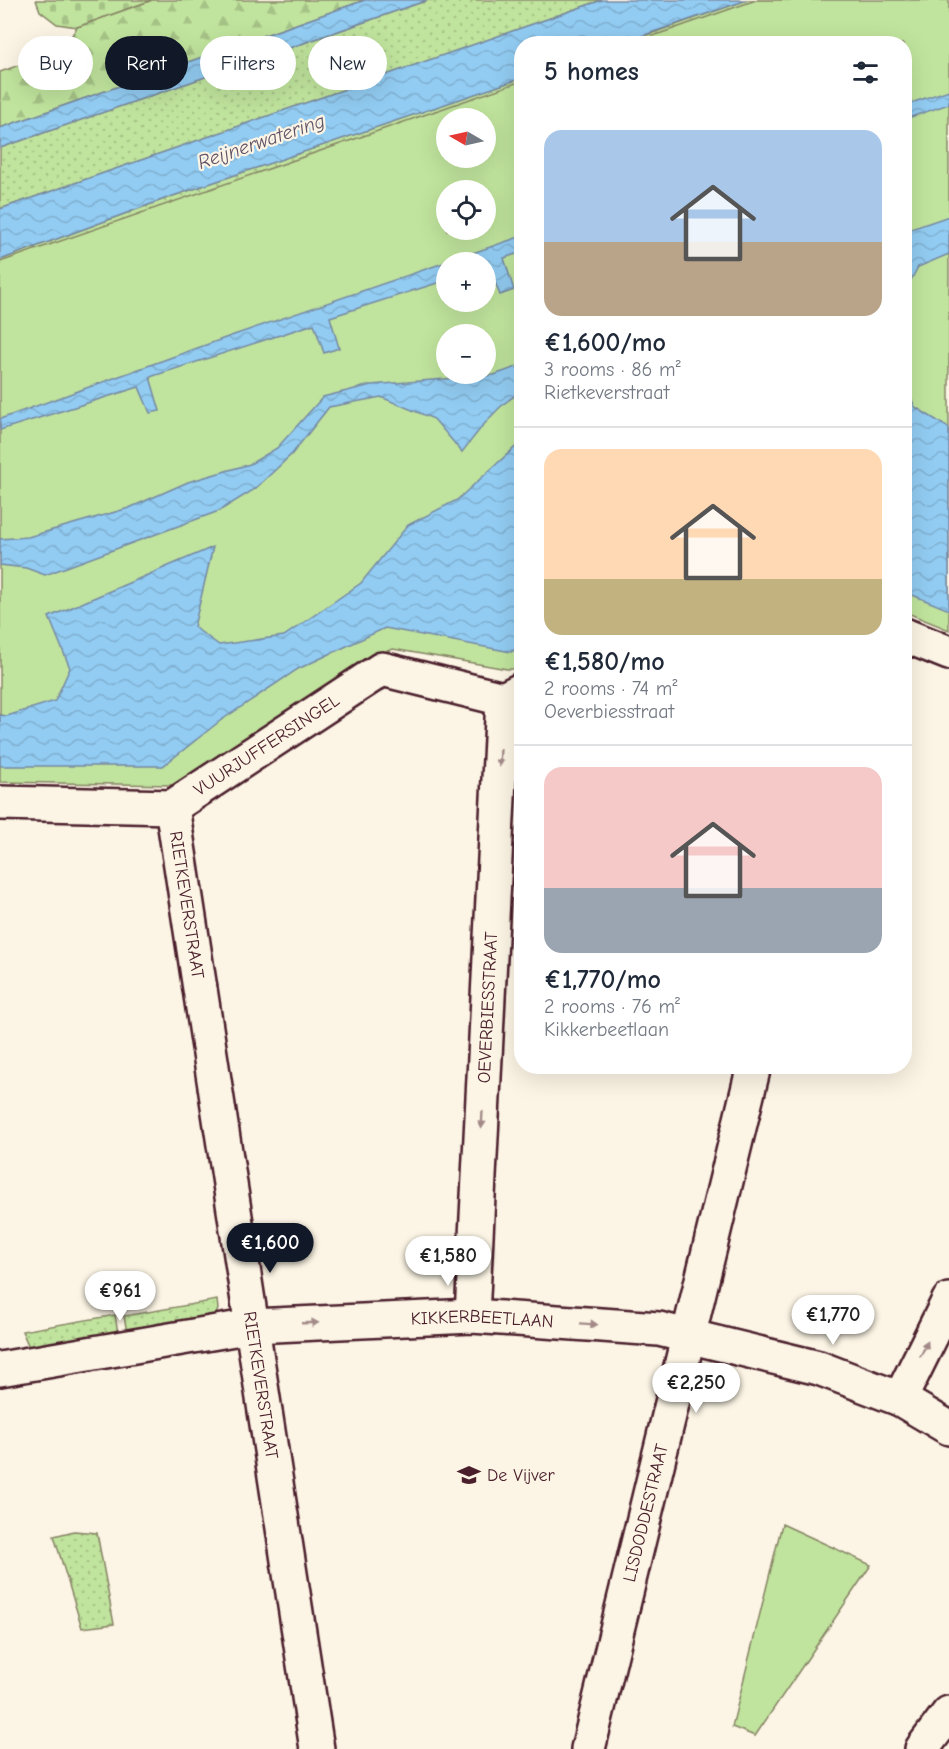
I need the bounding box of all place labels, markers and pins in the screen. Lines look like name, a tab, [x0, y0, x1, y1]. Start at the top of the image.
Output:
pin: €1,600	[221, 1223, 319, 1274]
pin: €1,580	[399, 1236, 497, 1287]
pin: €961	[84, 1271, 156, 1322]
pin: €1,770	[784, 1295, 882, 1346]
pin: €2,250	[647, 1363, 745, 1414]
school or university icon: De Vijver	[456, 1462, 482, 1488]
place label: De Vijver	[487, 1465, 556, 1486]

